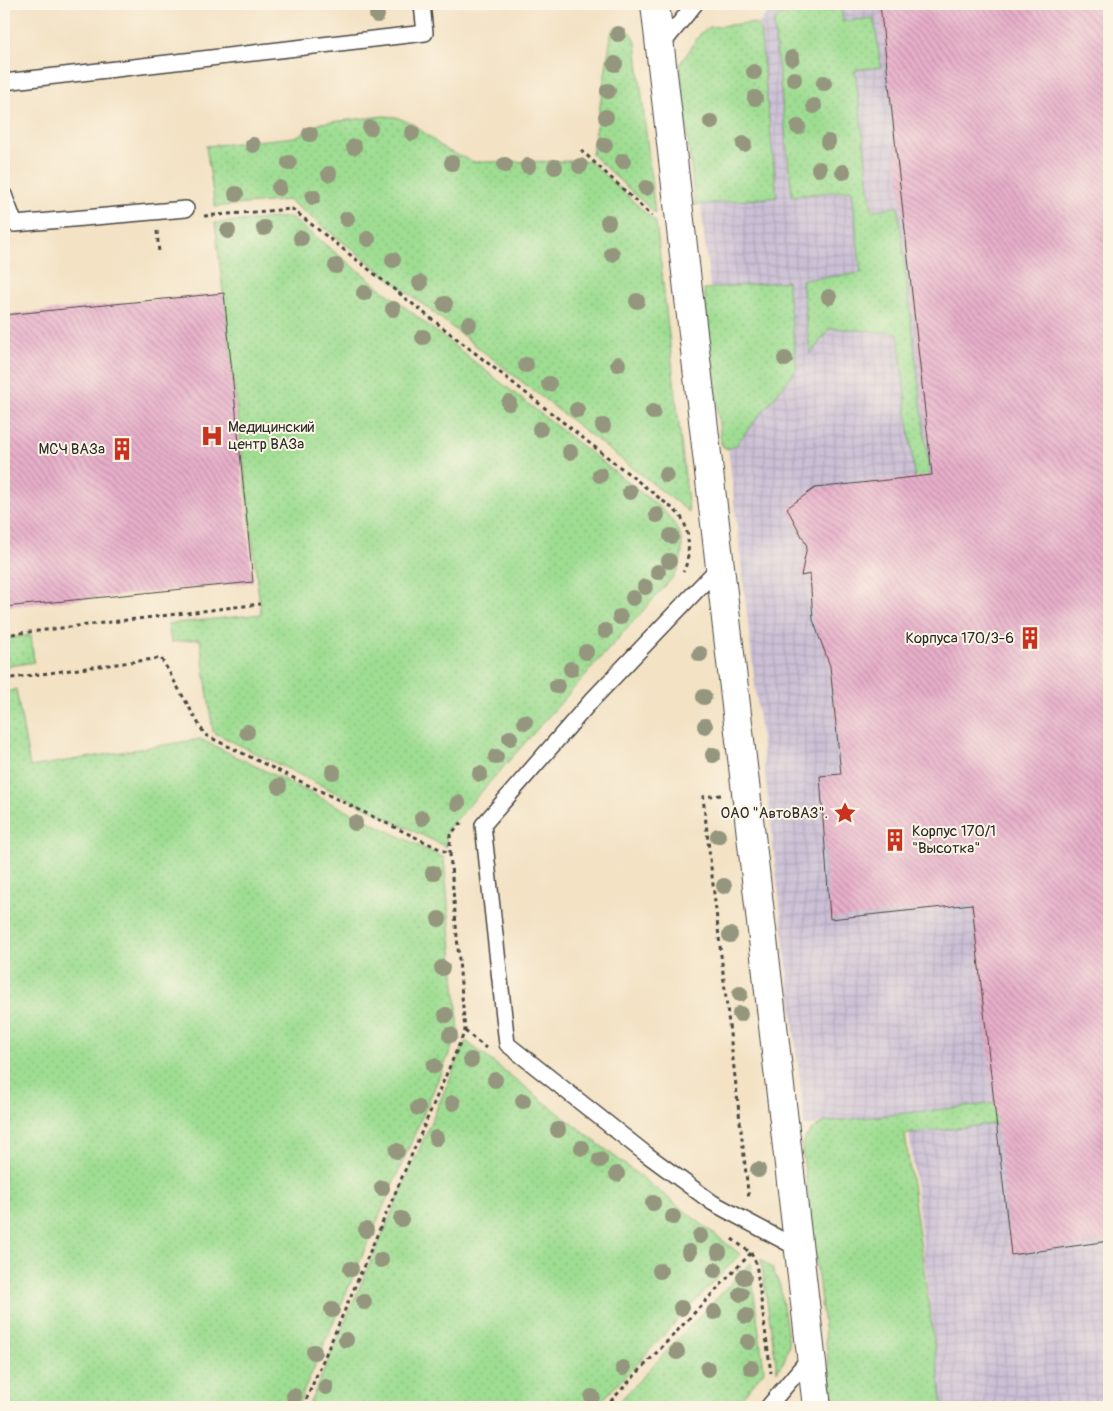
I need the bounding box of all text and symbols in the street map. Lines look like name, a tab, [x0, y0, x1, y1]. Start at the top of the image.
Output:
place label: Медицинский центр ВАЗа	[228, 418, 315, 454]
hospital icon: Медицинский центр ВАЗа	[199, 423, 225, 449]
building icon: МСЧ ВАЗа	[109, 436, 135, 462]
place label: МСЧ ВАЗа	[38, 440, 105, 459]
building icon: Корпуса 170/3-6	[1017, 625, 1043, 651]
place label: Корпуса 170/3-6	[905, 629, 1014, 648]
place icon: ОАО "АвтоВАЗ".	[832, 800, 858, 826]
place label: ОАО "АвтоВАЗ".	[721, 804, 828, 823]
place label: Корпус 170/1 "Высотка"	[912, 822, 996, 858]
building icon: Корпус 170/1 "Высотка"	[882, 827, 908, 853]

